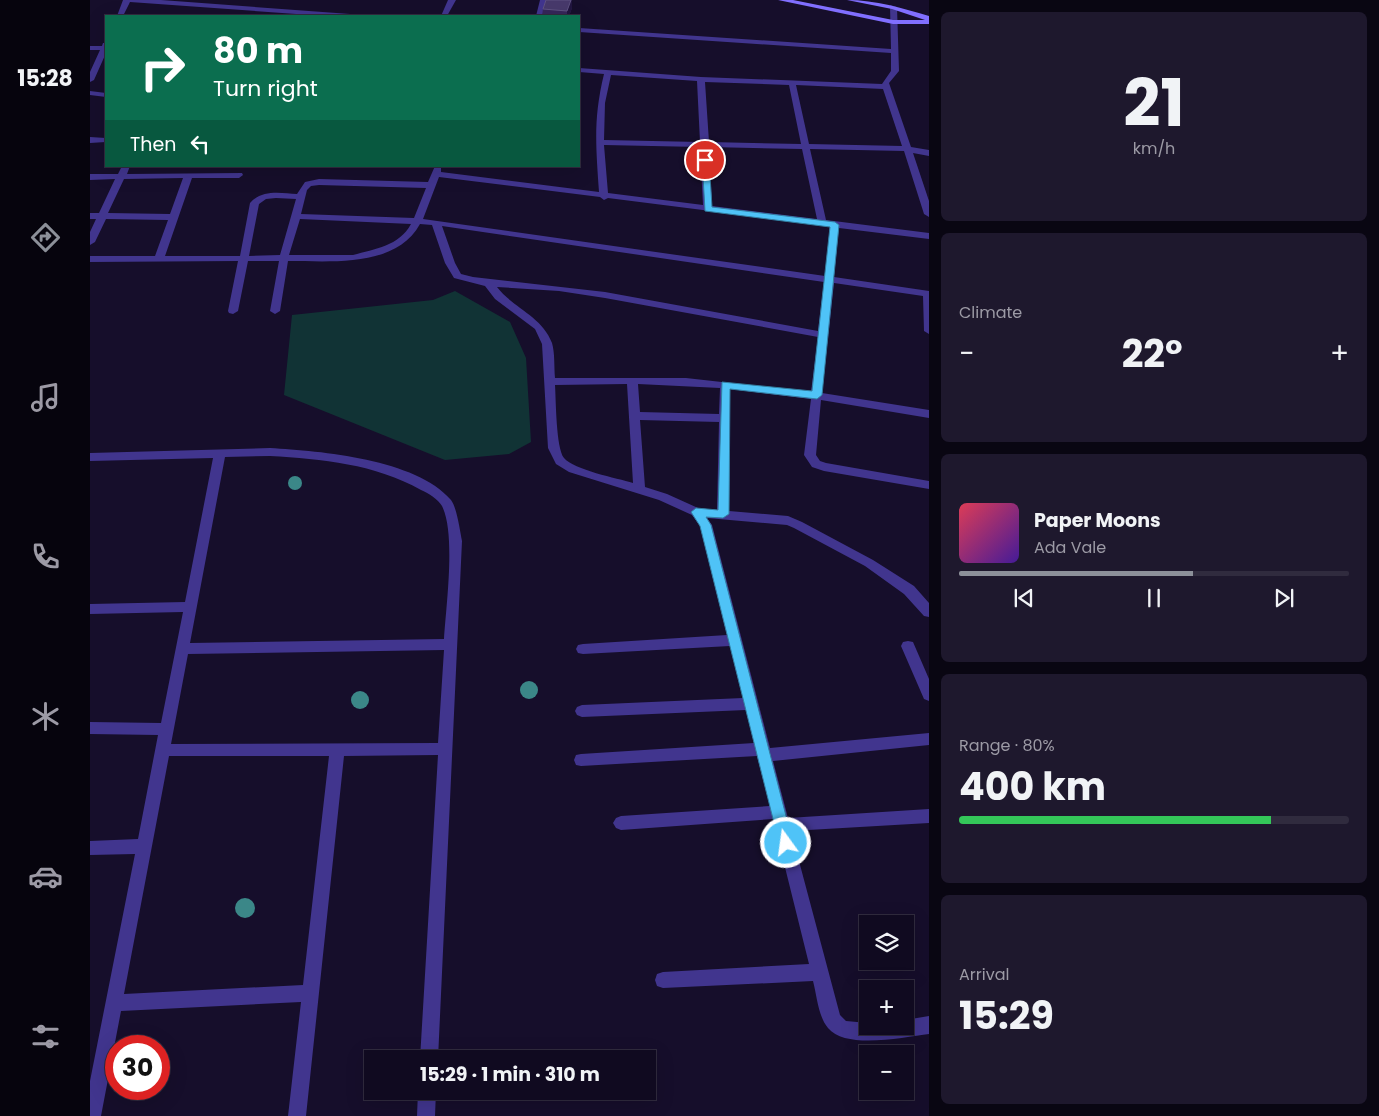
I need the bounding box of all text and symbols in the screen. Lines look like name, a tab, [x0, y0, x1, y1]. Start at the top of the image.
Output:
text: 80 m	[213, 26, 303, 75]
icon: right	[130, 35, 195, 100]
text: 21	[1123, 58, 1185, 149]
text: 15:28	[17, 63, 73, 94]
text: Turn right	[213, 73, 318, 104]
icon: left	[186, 130, 214, 158]
text: Then	[130, 131, 176, 158]
text: km/h	[1133, 137, 1175, 160]
pin	[684, 139, 726, 181]
icon: arrive	[691, 146, 719, 174]
icon: directions	[28, 220, 63, 255]
text: Climate	[959, 301, 1022, 324]
text: 22°	[1122, 327, 1183, 380]
text: −	[959, 334, 974, 373]
text: +	[1330, 334, 1349, 373]
icon: music	[28, 380, 63, 415]
text: Paper Moons	[1034, 507, 1161, 534]
text: Ada Vale	[1034, 536, 1106, 559]
icon: phone	[28, 539, 63, 574]
icon: previous	[1010, 584, 1038, 612]
icon: pause	[1140, 584, 1168, 612]
icon: next	[1270, 584, 1298, 612]
icon: climate	[28, 699, 63, 734]
text: Range · 80%	[959, 734, 1055, 757]
text: 400 km	[959, 760, 1106, 813]
position arrow	[759, 816, 811, 868]
icon: car	[28, 859, 63, 894]
map controls	[859, 915, 914, 1100]
button: layers	[859, 915, 914, 970]
text: Arrival	[959, 963, 1009, 986]
button: +	[859, 980, 914, 1035]
text: 15:29	[959, 989, 1054, 1042]
icon: filters	[28, 1019, 63, 1054]
speed limit sign: 30	[105, 1035, 170, 1100]
button: −	[859, 1045, 914, 1100]
text: 15:29 · 1 min · 310 m	[420, 1061, 600, 1088]

